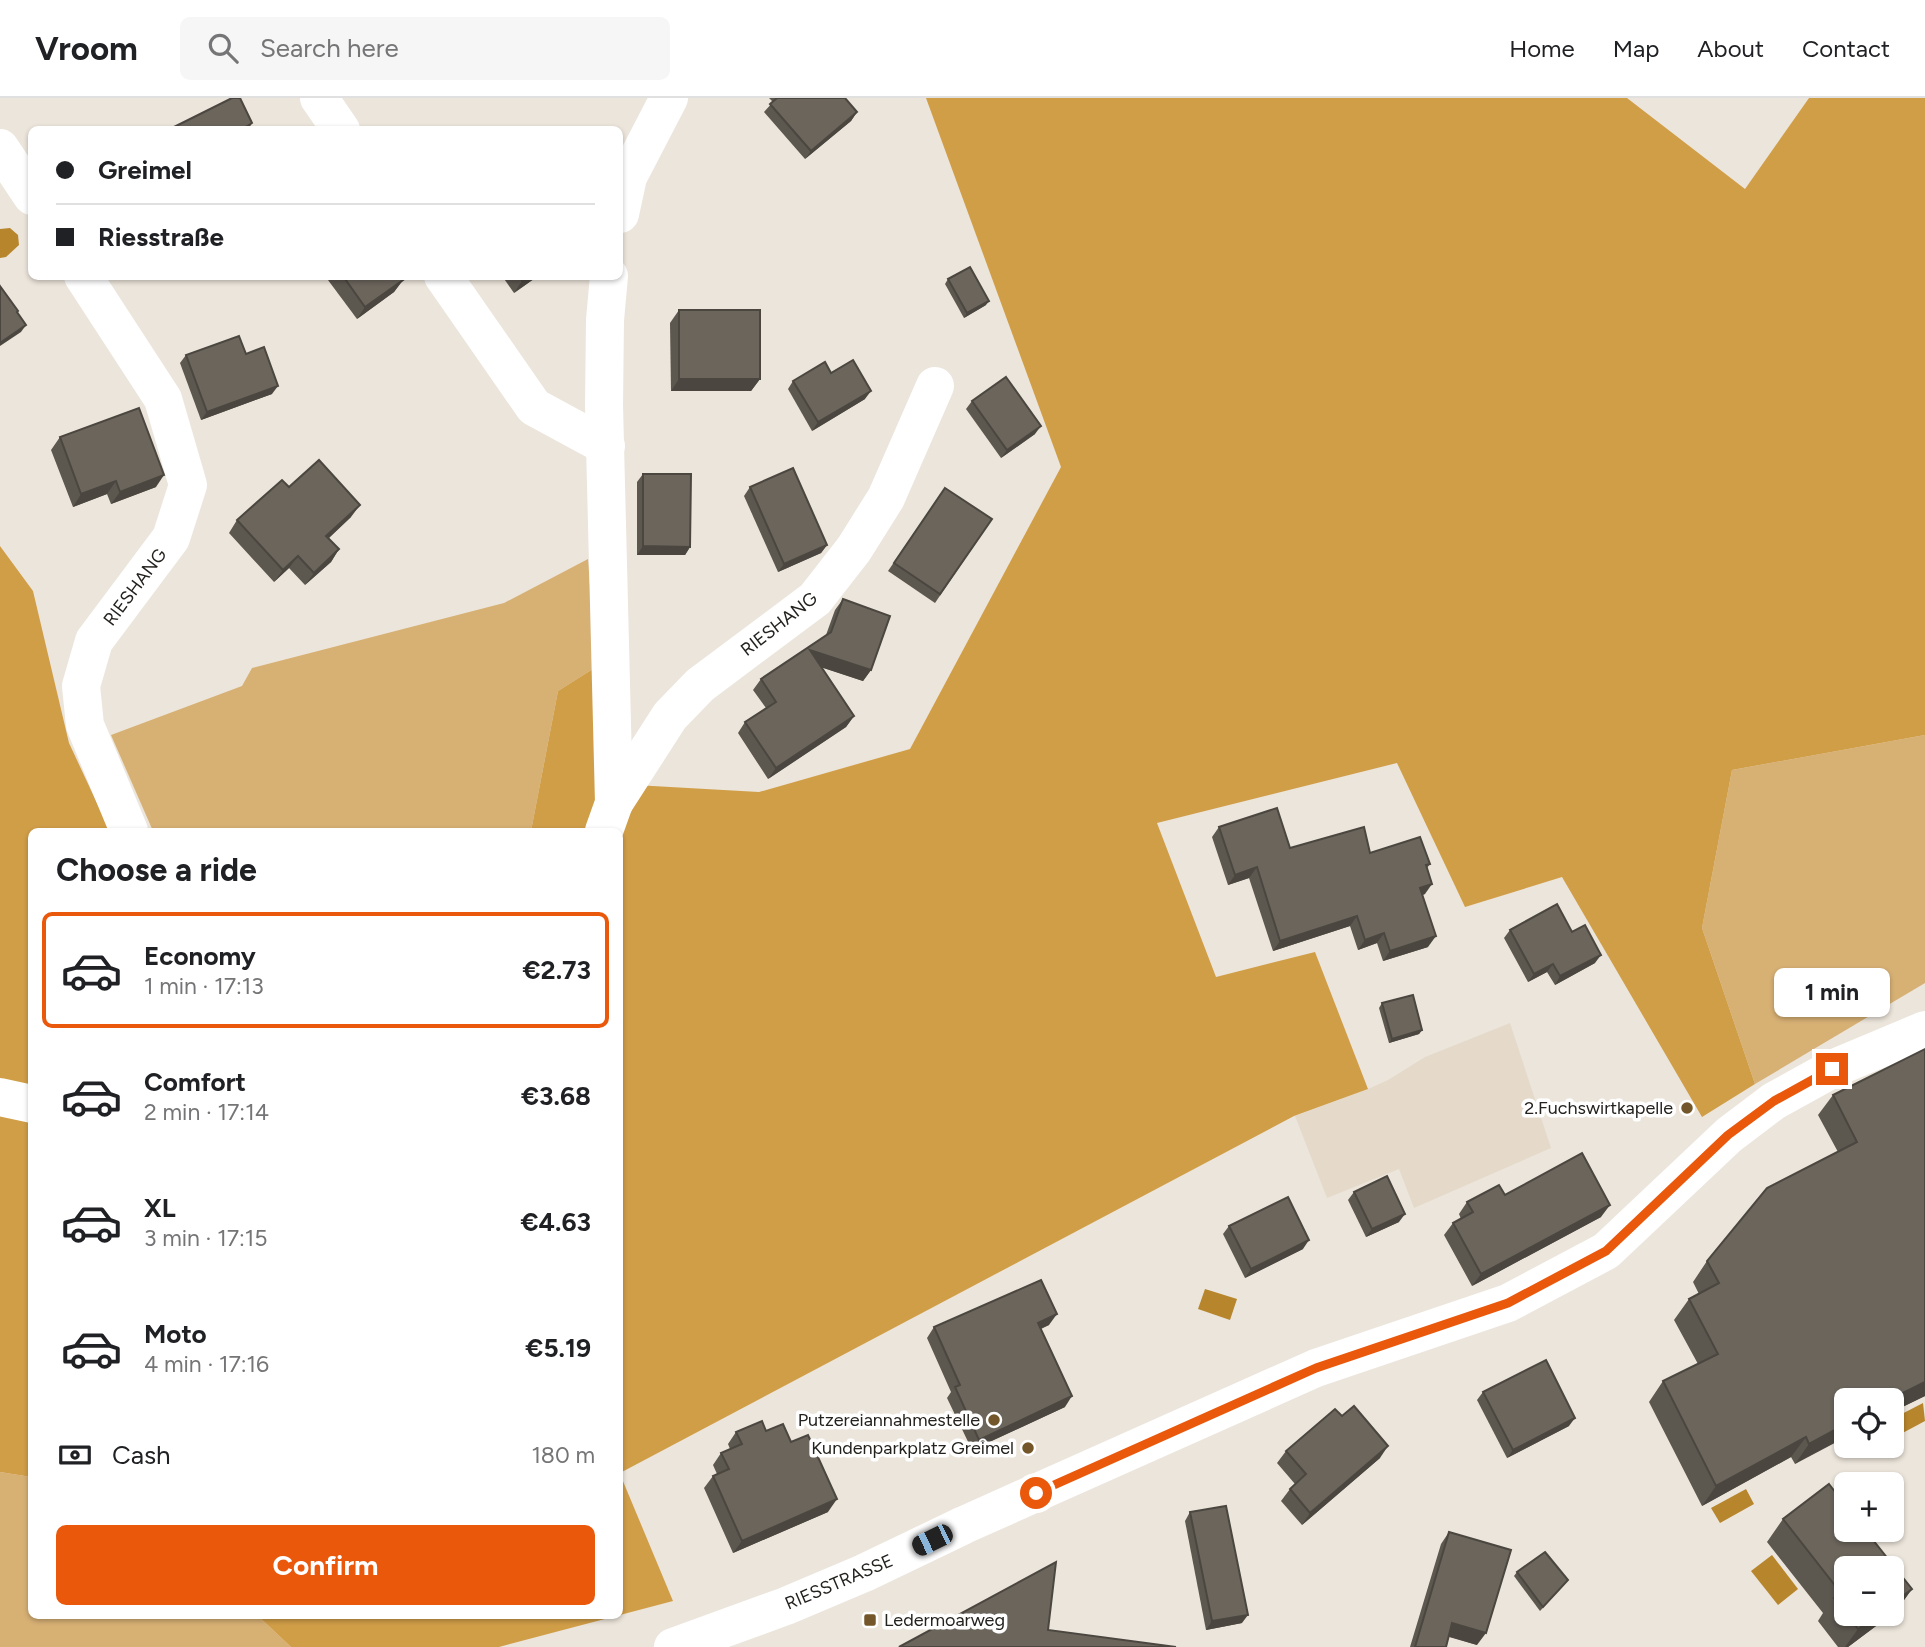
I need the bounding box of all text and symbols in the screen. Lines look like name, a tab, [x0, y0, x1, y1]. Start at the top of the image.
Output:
search box	[180, 17, 670, 80]
text: Vroom	[35, 29, 138, 68]
icon: search	[204, 29, 242, 67]
text: Search here	[260, 32, 399, 64]
text: Home	[1509, 34, 1575, 63]
text: Map	[1613, 34, 1659, 63]
text: About	[1697, 34, 1764, 63]
text: Contact	[1802, 34, 1890, 63]
text: Greimel	[98, 154, 192, 186]
text: Riesstraße	[98, 221, 224, 253]
street label: RIESHANG	[99, 544, 171, 630]
street label: RIESHANG	[736, 587, 822, 661]
text: Choose a ride	[56, 851, 257, 889]
icon: car	[60, 939, 123, 1002]
text: Economy	[144, 940, 256, 972]
text: €2.73	[523, 954, 591, 986]
callout: 1 min	[1774, 968, 1890, 1016]
text: 1 min · 17:13	[144, 972, 264, 1000]
text: 1 min	[1805, 978, 1859, 1006]
route end	[1816, 1053, 1848, 1085]
icon: car	[60, 1065, 123, 1128]
text: Comfort	[144, 1066, 246, 1098]
text: €3.68	[521, 1080, 591, 1112]
place label: 2.Fuchswirtkapelle	[1524, 1097, 1673, 1119]
text: 2 min · 17:14	[144, 1098, 269, 1126]
marker: 2.Fuchswirtkapelle	[1679, 1100, 1695, 1116]
icon: car	[60, 1191, 123, 1254]
text: XL	[144, 1192, 176, 1224]
text: €4.63	[520, 1206, 591, 1238]
text: 3 min · 17:15	[144, 1224, 268, 1252]
icon: car	[60, 1317, 123, 1380]
text: Moto	[144, 1318, 207, 1350]
text: €5.19	[525, 1332, 591, 1364]
text: 4 min · 17:16	[144, 1350, 269, 1378]
map controls	[1834, 1388, 1904, 1626]
button: locate	[1834, 1388, 1904, 1458]
place label: Putzereiannahmestelle	[798, 1409, 980, 1431]
marker: Putzereiannahmestelle	[986, 1412, 1002, 1428]
icon: cash	[56, 1436, 94, 1474]
place label: Kundenparkplatz Greimel	[811, 1437, 1014, 1459]
text: Cash	[112, 1439, 171, 1471]
marker: Kundenparkplatz Greimel	[1020, 1440, 1036, 1456]
text: 180 m	[531, 1441, 595, 1469]
button: +	[1834, 1472, 1904, 1542]
route start	[1020, 1477, 1052, 1509]
car	[909, 1521, 956, 1559]
button: Confirm	[56, 1525, 595, 1605]
street label: RIESSTRASSE	[782, 1549, 896, 1615]
button: −	[1834, 1556, 1904, 1626]
place label: Ledermoarweg	[884, 1609, 1005, 1631]
marker: Ledermoarweg	[862, 1612, 878, 1628]

